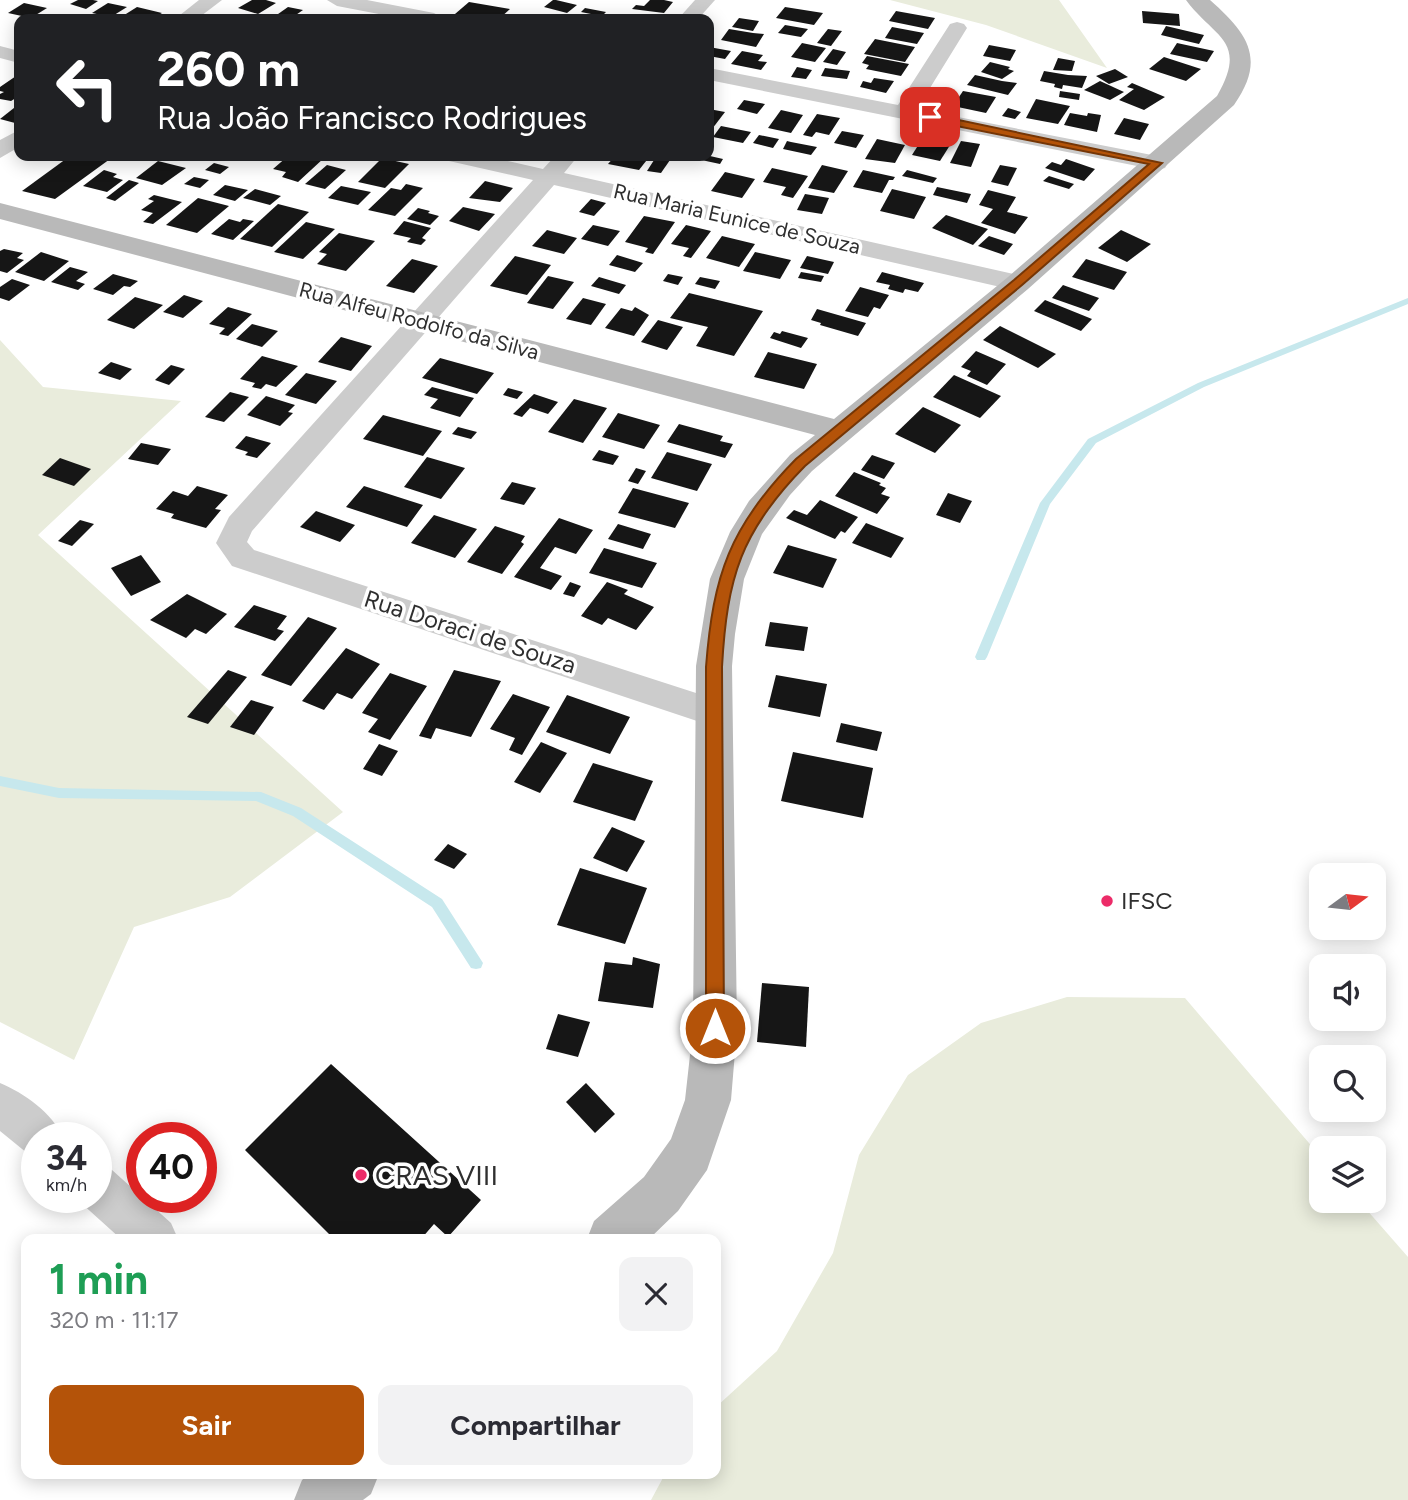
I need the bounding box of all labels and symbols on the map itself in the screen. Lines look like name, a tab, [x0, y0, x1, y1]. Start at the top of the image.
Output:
pin	[900, 87, 960, 147]
street label: Rua Maria Eunice de Souza	[611, 178, 863, 259]
street label: Rua Alfeu Rodolfo da Silva	[297, 276, 542, 365]
street label: Rua Doraci de Souza	[361, 584, 580, 679]
north arrow	[1309, 863, 1386, 940]
place label: IFSC	[1121, 886, 1173, 915]
marker: IFSC	[1099, 893, 1115, 909]
position arrow	[678, 991, 752, 1065]
speed limit sign: 40	[126, 1122, 217, 1213]
place label: CRAS VIII	[375, 1158, 498, 1192]
marker: CRAS VIII	[353, 1167, 369, 1183]

